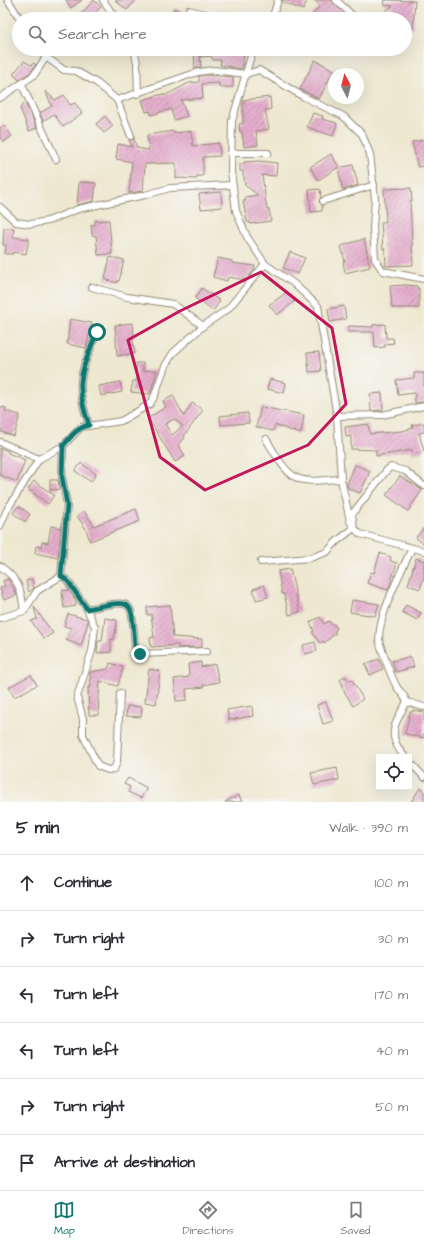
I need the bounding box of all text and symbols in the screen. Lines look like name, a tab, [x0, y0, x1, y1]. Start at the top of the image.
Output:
search box	[12, 12, 412, 56]
icon: search	[26, 23, 48, 45]
text: Search here	[58, 24, 147, 45]
north arrow	[328, 68, 364, 104]
route start	[88, 323, 106, 341]
route end	[131, 645, 149, 663]
map controls	[376, 754, 412, 790]
button: locate	[376, 754, 412, 790]
text: 5 min	[16, 816, 59, 840]
text: Walk · 390 m	[329, 819, 408, 837]
icon: ahead	[16, 872, 38, 894]
text: Continue	[54, 872, 112, 893]
text: 100 m	[375, 874, 408, 892]
icon: right	[16, 928, 38, 950]
text: Turn right	[54, 928, 125, 949]
text: 30 m	[378, 930, 408, 948]
icon: left	[16, 984, 38, 1006]
text: Turn left	[54, 984, 118, 1005]
text: 170 m	[375, 986, 408, 1004]
icon: left	[16, 1040, 38, 1062]
text: Turn left	[54, 1040, 118, 1061]
text: 40 m	[376, 1042, 408, 1060]
icon: right	[16, 1096, 38, 1118]
text: Turn right	[54, 1096, 125, 1117]
text: 50 m	[375, 1098, 408, 1116]
icon: arrive	[16, 1152, 38, 1174]
text: Arrive at destination	[54, 1152, 195, 1173]
tab: Map	[53, 1199, 75, 1238]
tab: Directions	[182, 1199, 234, 1238]
tab: Saved	[341, 1199, 371, 1238]

